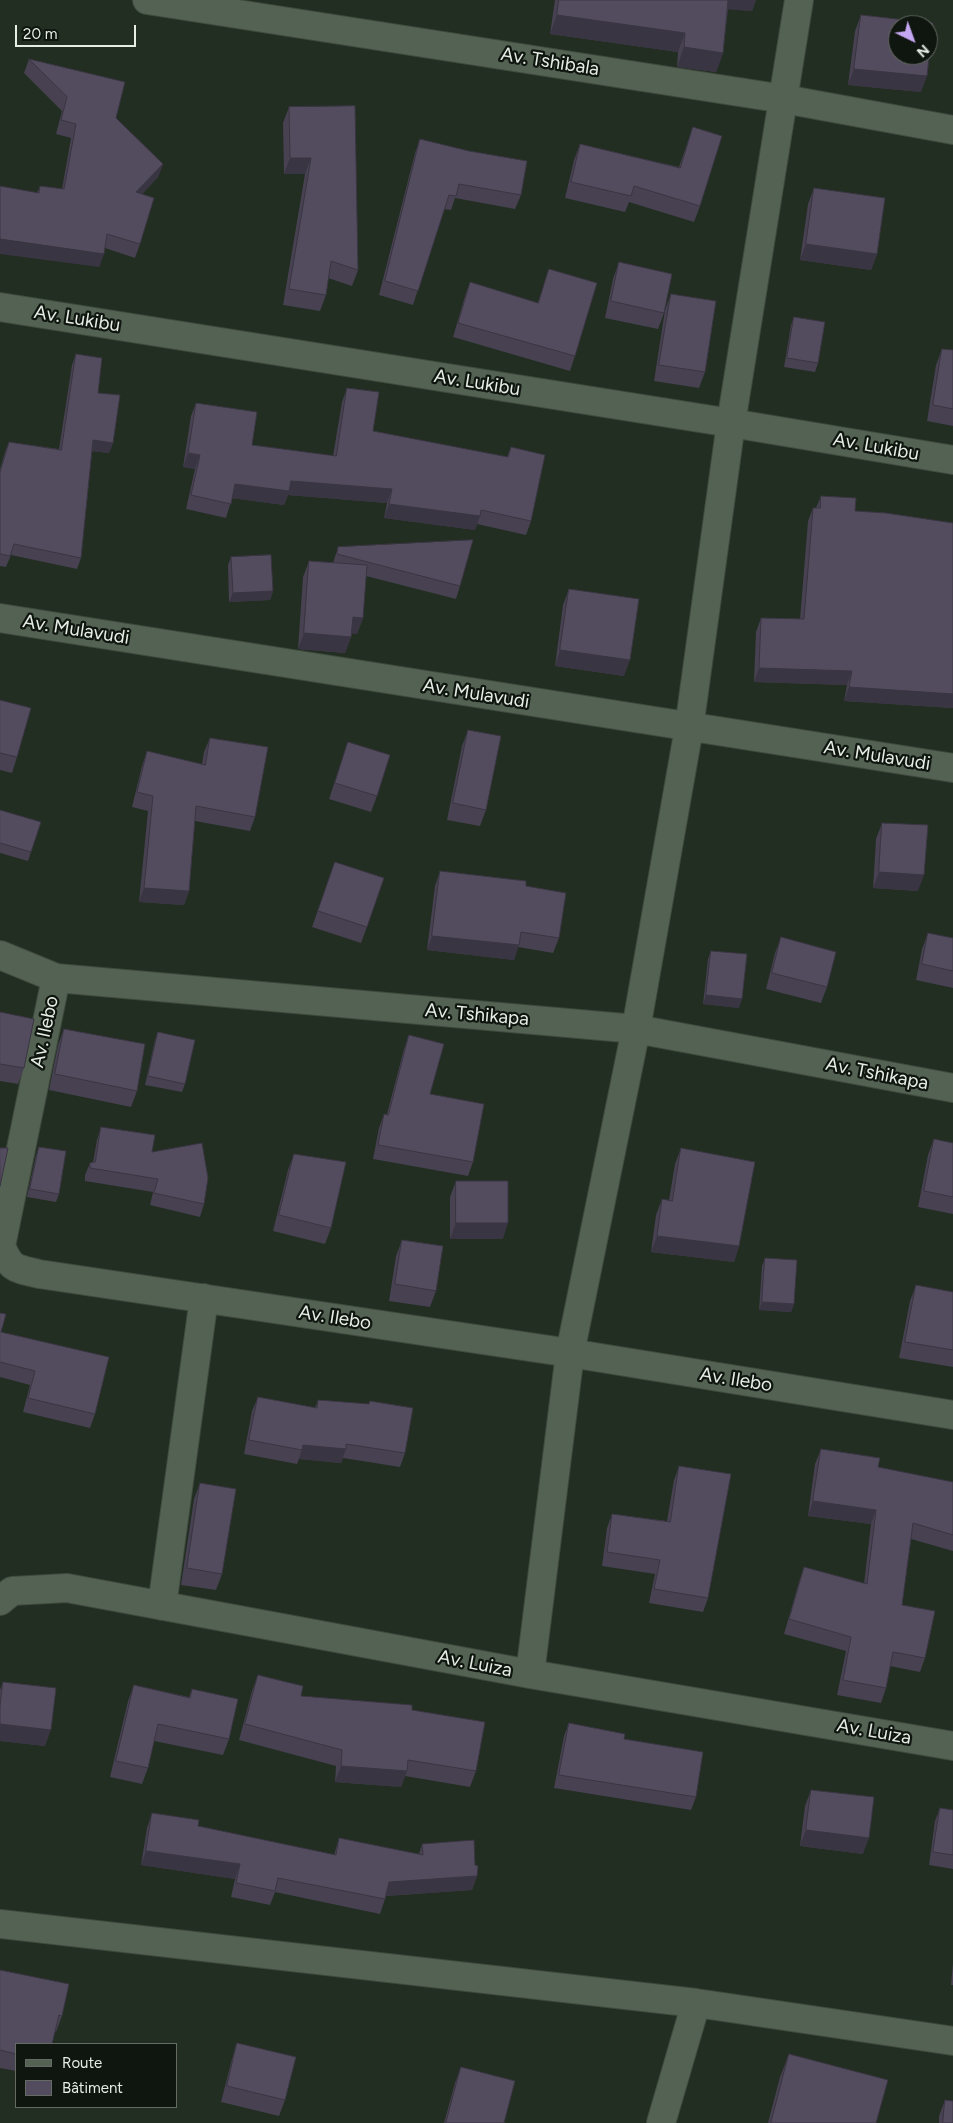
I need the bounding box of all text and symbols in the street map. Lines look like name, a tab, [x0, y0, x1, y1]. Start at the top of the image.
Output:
scale bar	[18, 15, 139, 47]
north arrow	[888, 15, 938, 65]
text: 20 m	[23, 25, 57, 43]
text: N	[913, 41, 932, 61]
street label: Av. Tshibala	[499, 43, 601, 81]
street label: Av. Lukibu	[32, 301, 122, 337]
street label: Av. Lukibu	[432, 365, 522, 401]
street label: Av. Lukibu	[831, 428, 921, 466]
street label: Av. Mulavudi	[21, 610, 131, 650]
street label: Av. Mulavudi	[421, 674, 531, 714]
street label: Av. Mulavudi	[822, 736, 932, 776]
street label: Av. Ilebo	[26, 994, 64, 1070]
street label: Av. Tshikapa	[424, 999, 530, 1031]
street label: Av. Tshikapa	[824, 1053, 930, 1095]
street label: Av. Ilebo	[297, 1301, 373, 1335]
street label: Av. Ilebo	[698, 1363, 774, 1397]
street label: Av. Luiza	[436, 1646, 514, 1682]
street label: Av. Luiza	[835, 1714, 913, 1750]
legend	[15, 2043, 178, 2108]
text: Route	[62, 2054, 102, 2072]
text: Bâtiment	[62, 2079, 123, 2097]

